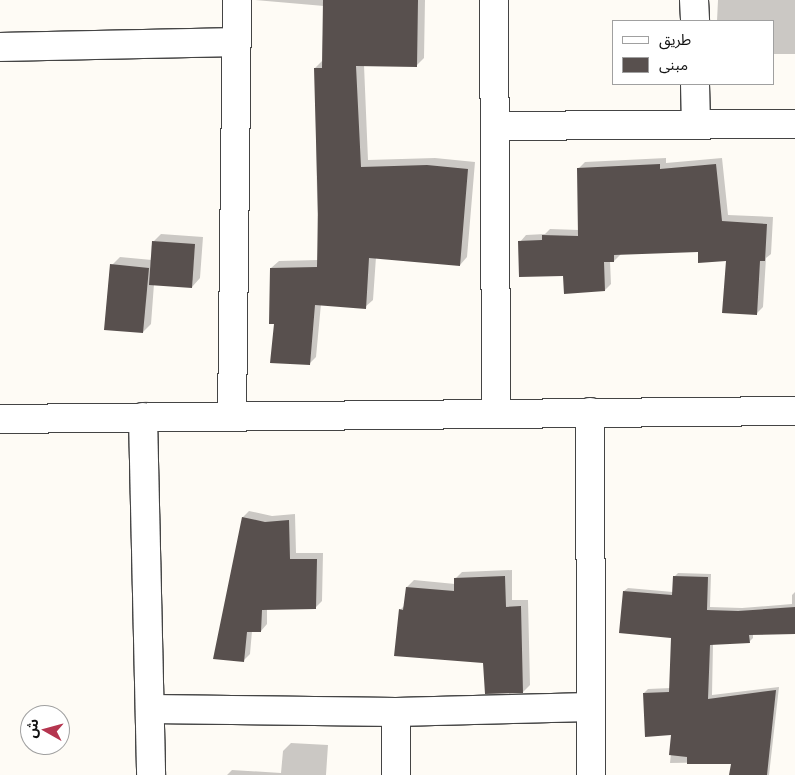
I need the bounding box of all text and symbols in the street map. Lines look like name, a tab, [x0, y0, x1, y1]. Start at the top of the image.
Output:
legend	[612, 20, 775, 85]
text: طريق	[659, 27, 691, 50]
text: مبنى	[659, 52, 688, 75]
north arrow	[20, 705, 70, 755]
text: ش	[20, 718, 42, 739]

